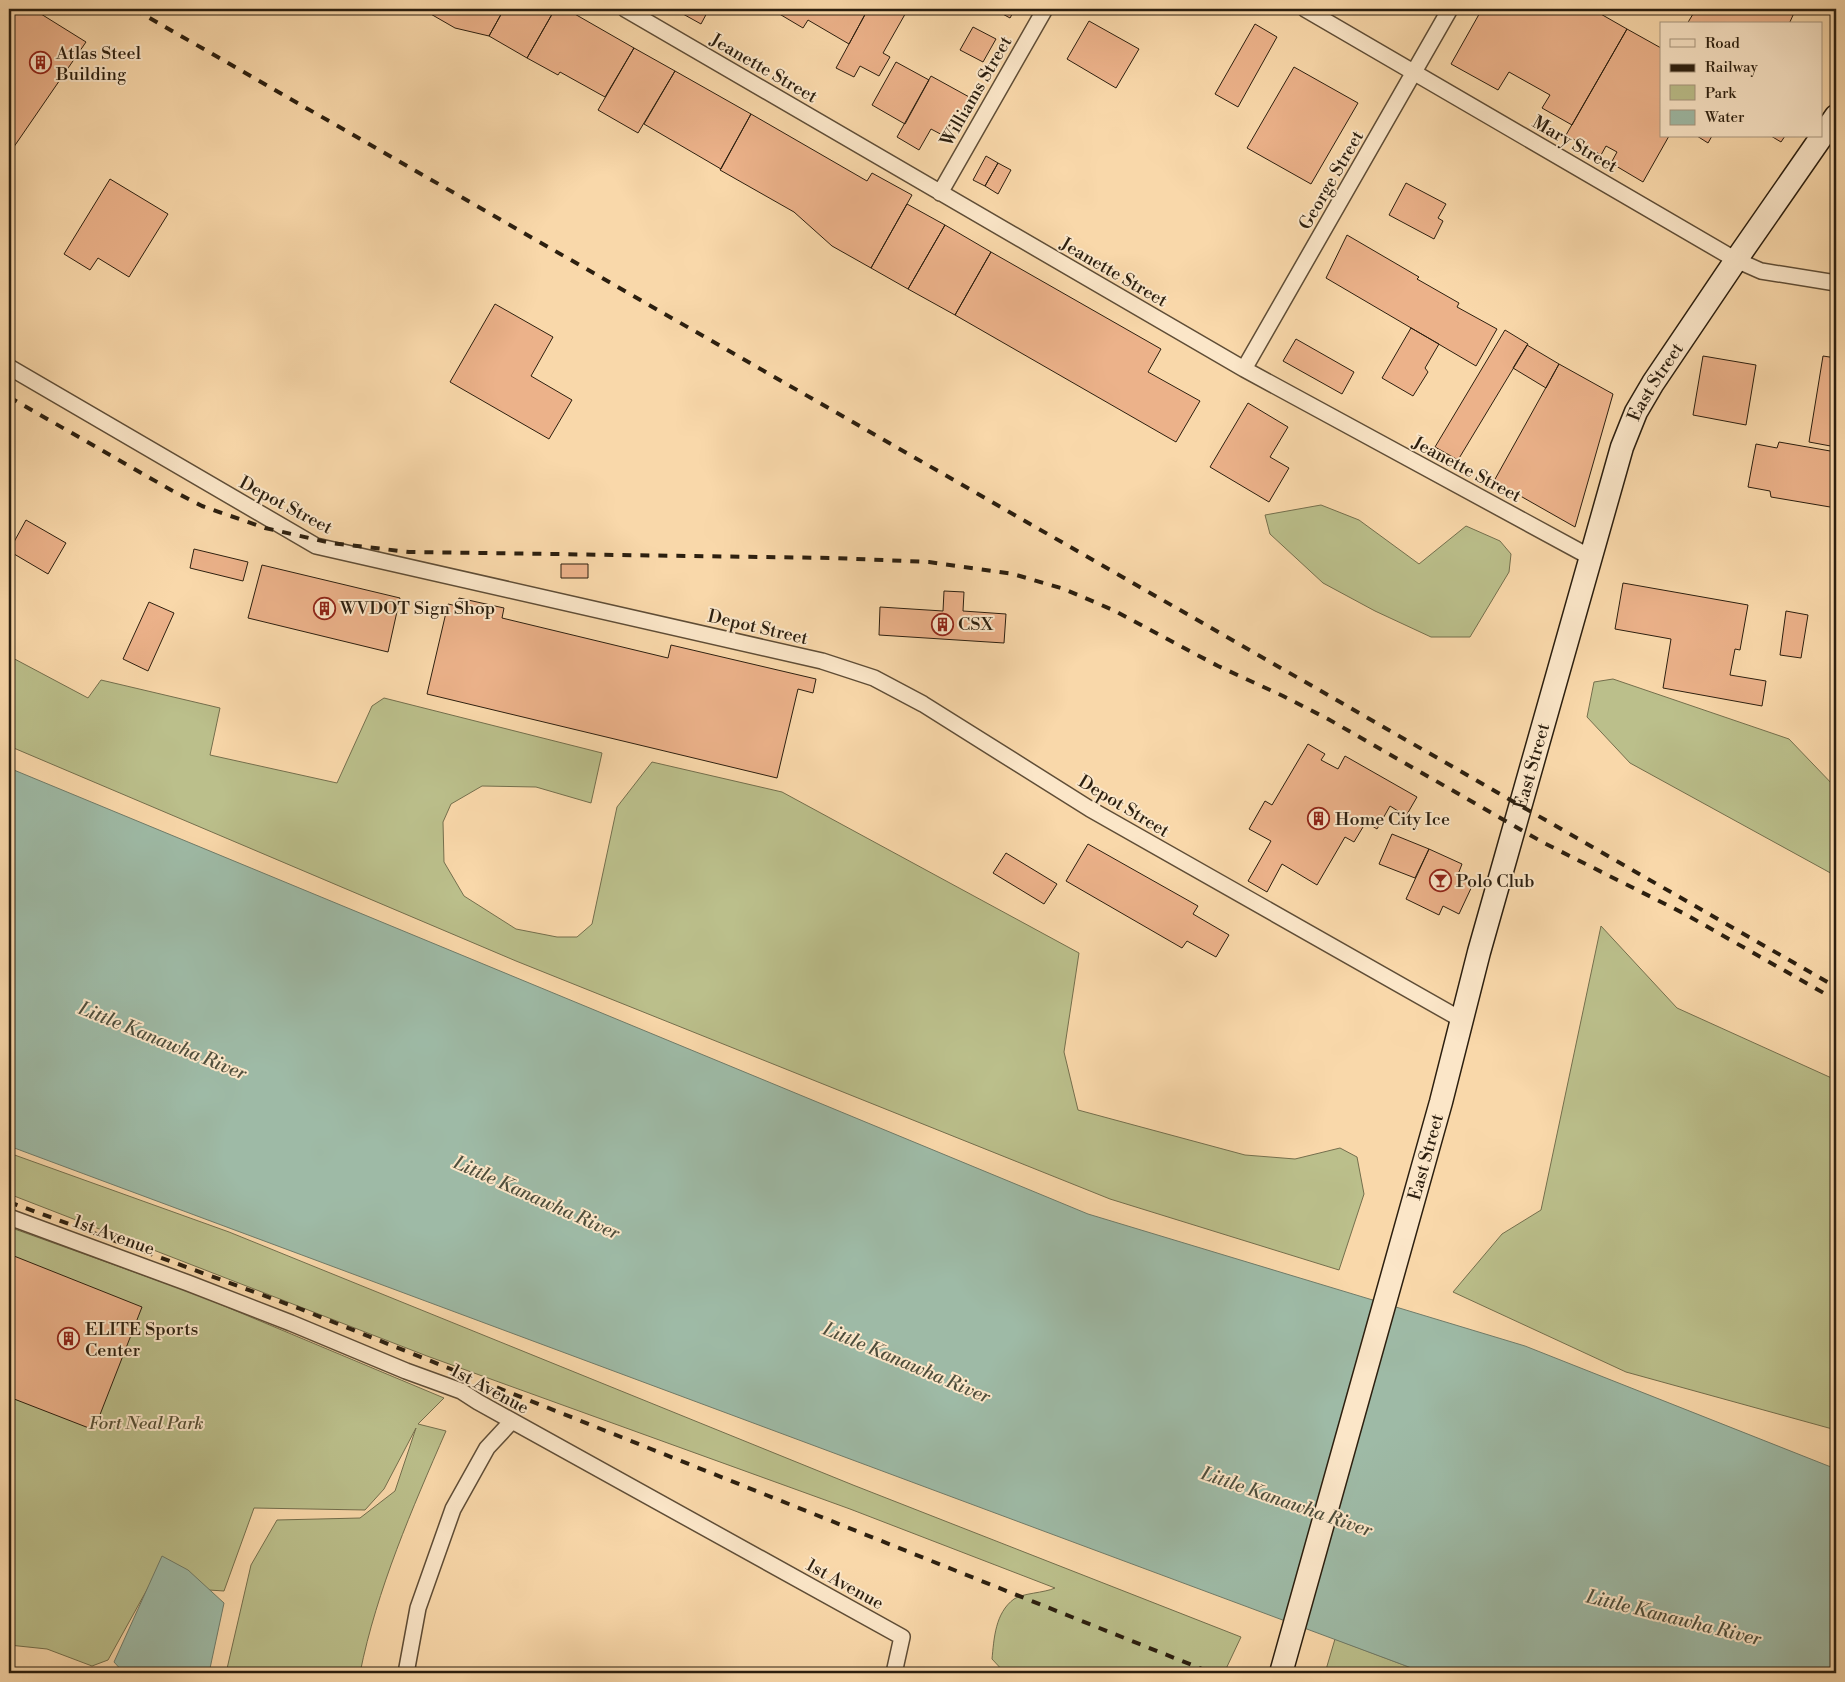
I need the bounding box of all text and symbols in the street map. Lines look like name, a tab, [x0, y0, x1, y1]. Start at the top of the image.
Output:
legend	[1660, 22, 1822, 138]
street label: Jeanette Street	[705, 28, 822, 109]
street label: Williams Street	[935, 31, 1018, 151]
text: Road	[1705, 34, 1740, 53]
place label: Atlas Steel Building	[55, 42, 142, 86]
building icon: Atlas Steel Building	[28, 51, 52, 75]
text: Railway	[1705, 58, 1759, 77]
text: Park	[1705, 84, 1737, 103]
text: Water	[1704, 108, 1745, 127]
street label: Mary Street	[1528, 111, 1622, 178]
street label: George Street	[1294, 126, 1369, 234]
street label: Jeanette Street	[1055, 232, 1172, 313]
street label: East Street	[1623, 338, 1689, 424]
street label: Jeanette Street	[1407, 431, 1526, 508]
street label: Depot Street	[235, 471, 337, 540]
building icon: WVDOT Sign Shop	[312, 596, 336, 620]
place label: WVDOT Sign Shop	[339, 597, 495, 620]
street label: Depot Street	[705, 605, 811, 650]
building icon: CSX	[930, 612, 954, 636]
place label: CSX	[958, 613, 994, 636]
street label: East Street	[1509, 720, 1555, 812]
street label: Depot Street	[1074, 770, 1174, 843]
building icon: Home City Ice	[1307, 807, 1331, 831]
place label: Home City Ice	[1335, 808, 1450, 831]
bar icon: Polo Club	[1428, 869, 1452, 893]
place label: Polo Club	[1456, 870, 1535, 893]
water label: Little Kanawha River	[74, 996, 251, 1086]
street label: East Street	[1403, 1111, 1449, 1203]
water label: Little Kanawha River	[449, 1150, 624, 1246]
street label: 1st Avenue	[70, 1210, 158, 1261]
water label: Little Kanawha River	[818, 1316, 995, 1409]
place label: ELITE Sports Center	[85, 1318, 199, 1362]
building icon: ELITE Sports Center	[57, 1327, 81, 1351]
street label: 1st Avenue	[447, 1359, 533, 1420]
park label: Fort Neal Park	[88, 1412, 204, 1435]
water label: Little Kanawha River	[1197, 1461, 1376, 1543]
street label: 1st Avenue	[802, 1554, 888, 1615]
water label: Little Kanawha River	[1583, 1584, 1765, 1652]

